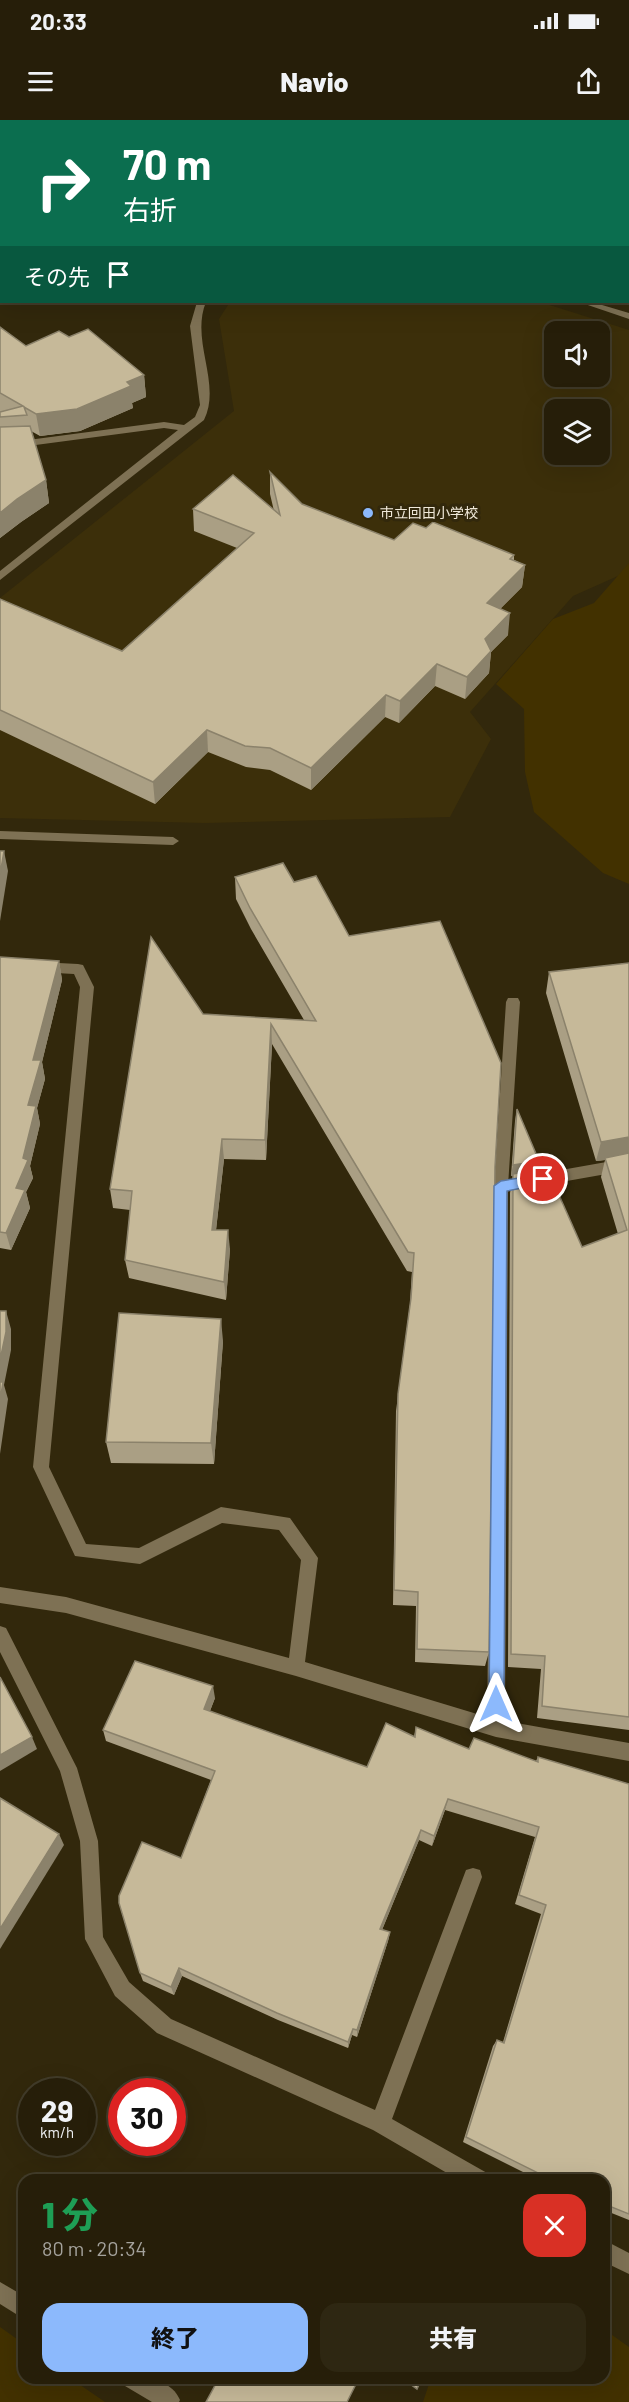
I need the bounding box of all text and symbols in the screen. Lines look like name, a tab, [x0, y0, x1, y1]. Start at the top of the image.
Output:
text: 20:33	[30, 8, 87, 34]
icon: menu	[24, 65, 57, 98]
text: Navio	[280, 65, 349, 97]
icon: share	[572, 65, 605, 98]
text: 70 m	[123, 138, 211, 188]
icon: right	[24, 144, 102, 222]
text: 右折	[123, 193, 177, 225]
icon: arrive	[102, 258, 135, 291]
text: その先	[24, 263, 90, 289]
map controls	[544, 321, 610, 465]
button: sound	[544, 321, 610, 387]
button: layers	[544, 399, 610, 465]
place label: 市立回田小学校	[380, 504, 478, 521]
marker: 市立回田小学校	[361, 506, 375, 520]
pin	[517, 1153, 568, 1204]
icon: arrive	[526, 1162, 559, 1195]
position arrow	[464, 1672, 528, 1736]
speed limit sign: 30	[108, 2078, 186, 2156]
text: 29	[41, 2092, 73, 2128]
text: km/h	[40, 2123, 74, 2141]
text: 1 分	[42, 2192, 98, 2235]
button: close	[523, 2194, 586, 2257]
text: 80 m · 20:34	[42, 2236, 147, 2260]
button: 終了	[42, 2303, 308, 2372]
button: 共有	[320, 2303, 586, 2372]

